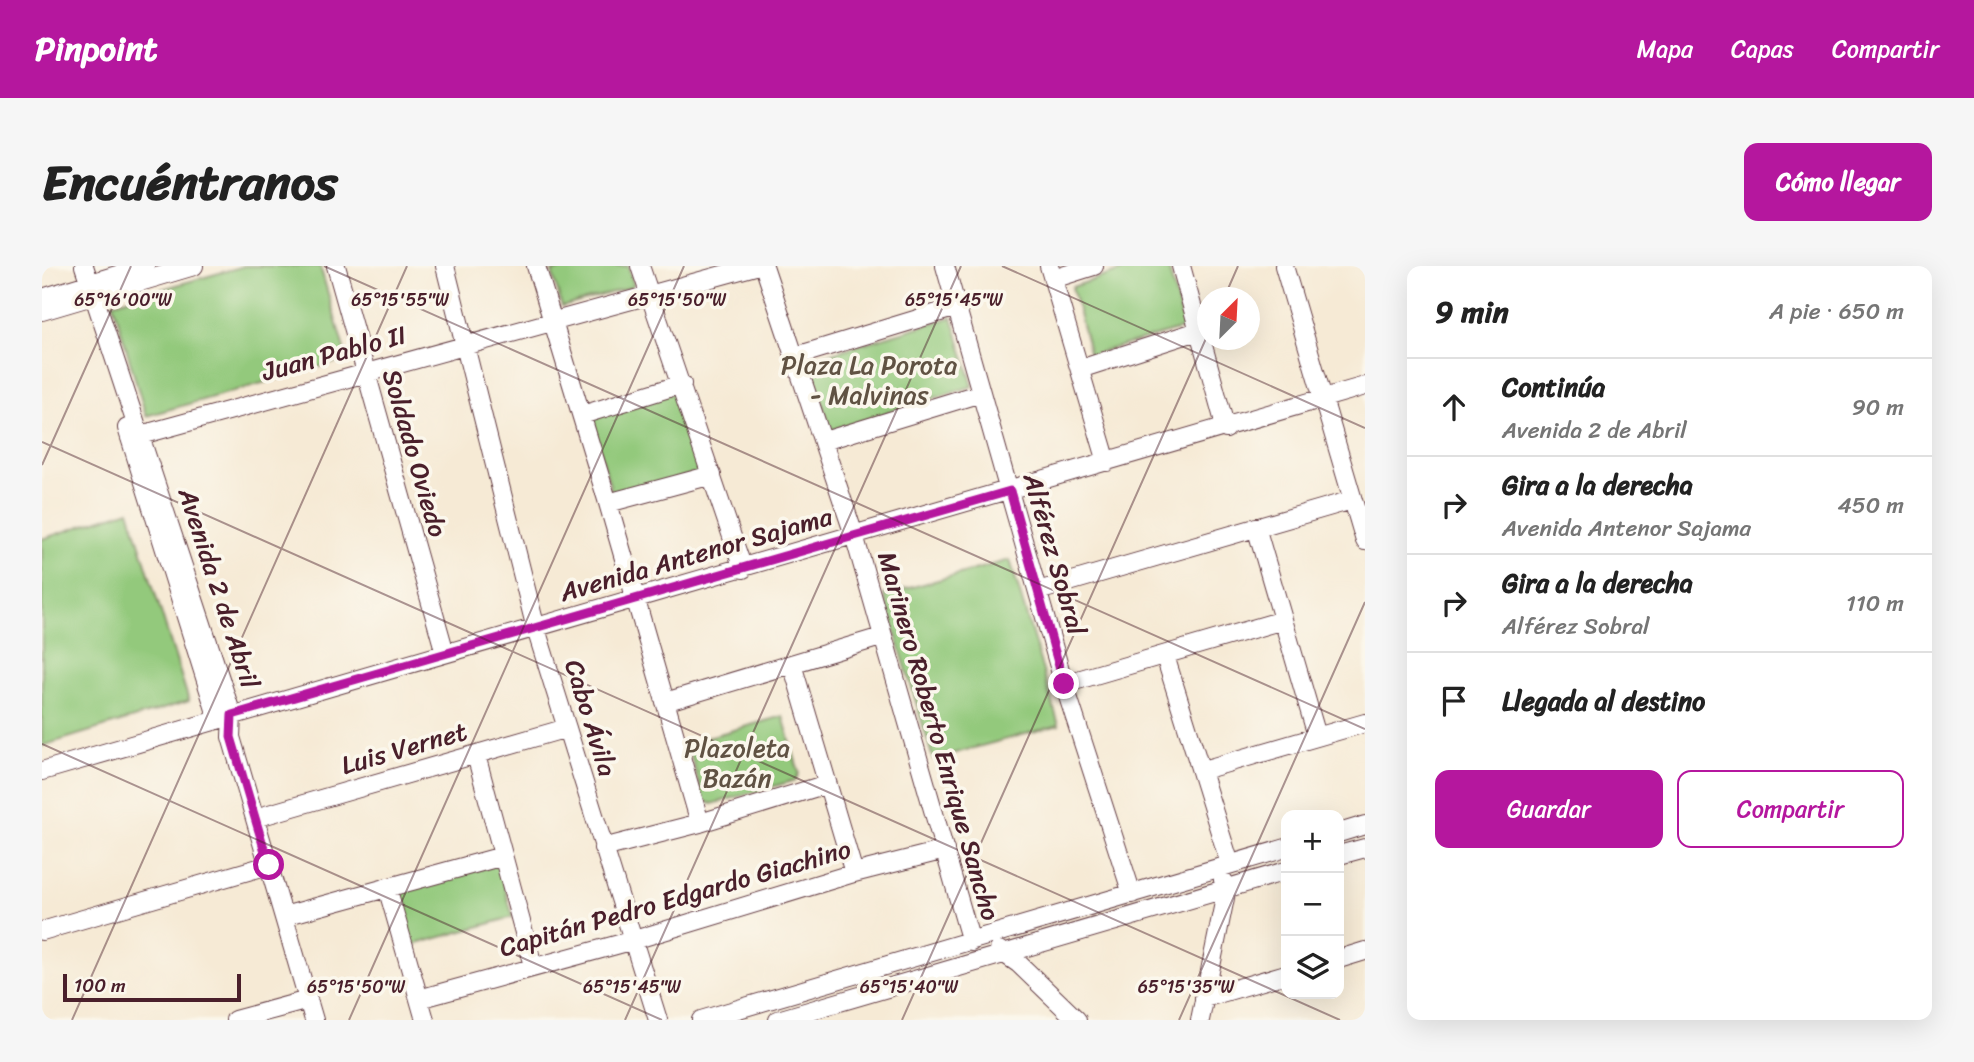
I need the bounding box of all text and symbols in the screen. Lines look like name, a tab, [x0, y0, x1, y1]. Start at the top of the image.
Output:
text: Pinpoint	[35, 20, 158, 78]
text: Mapa	[1637, 28, 1693, 70]
text: Capas	[1731, 28, 1794, 70]
text: Compartir	[1832, 28, 1939, 70]
text: Encuéntranos	[42, 139, 338, 226]
button: Cómo llegar	[1744, 143, 1932, 221]
text: 65°16'00"W	[74, 284, 173, 316]
text: 65°15'55"W	[351, 284, 450, 316]
text: 65°15'50"W	[628, 284, 727, 316]
text: 65°15'45"W	[905, 284, 1004, 316]
text: 9 min	[1435, 285, 1509, 339]
north arrow	[1197, 287, 1260, 350]
text: A pie · 650 m	[1769, 291, 1904, 332]
street label: Juan Pablo II	[256, 312, 411, 395]
park label: Plaza La Porota - Malvinas	[781, 342, 957, 418]
street label: Soldado Oviedo	[369, 363, 461, 543]
text: Continúa	[1502, 364, 1605, 410]
text: 90 m	[1852, 387, 1904, 428]
icon: ahead	[1435, 388, 1473, 426]
text: Avenida 2 de Abril	[1502, 410, 1687, 451]
text: Gira a la derecha	[1502, 462, 1693, 508]
street label: Alférez Sobral	[1010, 467, 1100, 641]
street label: Avenida 2 de Abril	[165, 481, 273, 695]
text: 450 m	[1837, 485, 1904, 526]
icon: right	[1435, 486, 1473, 524]
street label: Avenida Antenor Sajama	[553, 493, 839, 615]
text: Avenida Antenor Sajama	[1502, 508, 1751, 549]
street label: Marinero Roberto Enrique Sancho	[864, 546, 1014, 926]
text: Gira a la derecha	[1502, 560, 1693, 606]
text: 110 m	[1846, 583, 1904, 624]
icon: right	[1435, 584, 1473, 622]
text: Alférez Sobral	[1502, 606, 1650, 647]
street label: Cabo Ávila	[551, 654, 631, 782]
route end	[1048, 668, 1079, 699]
text: Llegada al destino	[1502, 678, 1705, 724]
icon: arrive	[1435, 682, 1473, 720]
street label: Luis Vernet	[336, 708, 472, 788]
park label: Plazoleta Bazán	[684, 725, 790, 801]
button: Guardar	[1435, 770, 1663, 848]
button: Compartir	[1677, 770, 1904, 848]
map controls	[1281, 810, 1344, 999]
button: +	[1281, 810, 1344, 873]
street label: Capitán Pedro Edgardo Giachino	[494, 826, 856, 970]
route start	[253, 849, 284, 880]
button: −	[1281, 873, 1344, 936]
button: layers	[1281, 936, 1344, 999]
text: 100 m	[74, 969, 126, 1002]
scale bar	[63, 971, 242, 1003]
text: 65°15'50"W	[307, 971, 406, 1003]
text: 65°15'45"W	[583, 971, 682, 1003]
text: 65°15'40"W	[860, 971, 959, 1003]
text: 65°15'35"W	[1138, 971, 1235, 1003]

